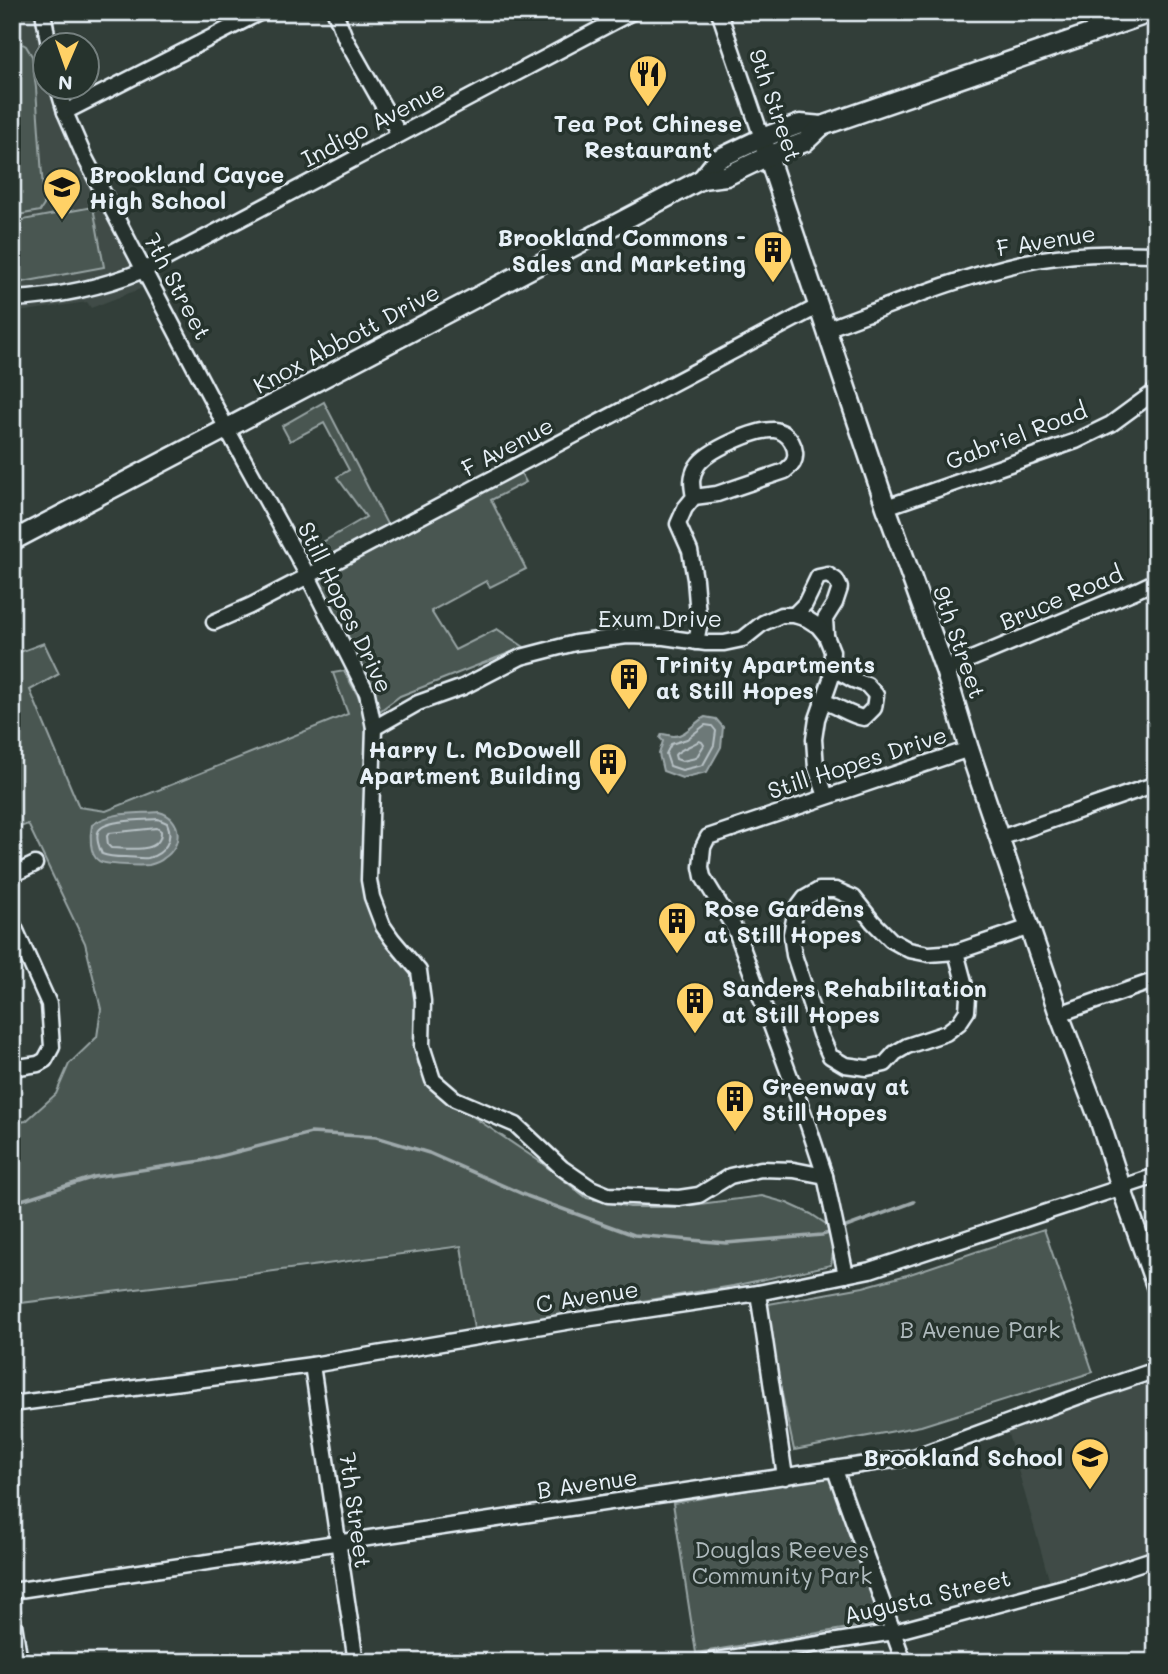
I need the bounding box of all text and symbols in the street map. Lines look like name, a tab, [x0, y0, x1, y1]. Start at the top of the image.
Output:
north arrow	[32, 32, 102, 102]
street label: 9th Street	[743, 45, 809, 165]
restaurant icon: Tea Pot Chinese Restaurant	[627, 53, 669, 108]
text: N	[58, 71, 73, 96]
street label: Indigo Avenue	[296, 73, 450, 173]
place label: Tea Pot Chinese Restaurant	[554, 108, 742, 164]
place label: Brookland Cayce High School	[89, 159, 284, 215]
school or university icon: Brookland Cayce High School	[41, 166, 83, 221]
street label: F Avenue	[994, 217, 1098, 263]
place label: Brookland Commons - Sales and Marketing	[498, 222, 746, 278]
street label: 7th Street	[137, 228, 219, 344]
building icon: Brookland Commons - Sales and Marketing	[752, 229, 794, 284]
street label: Knox Abbott Drive	[248, 276, 444, 400]
street label: Gabriel Road	[941, 394, 1091, 476]
street label: F Avenue	[456, 409, 558, 483]
street label: Still Hopes Drive	[292, 516, 400, 698]
street label: Bruce Road	[995, 558, 1127, 636]
street label: 9th Street	[927, 582, 993, 702]
street label: Exum Drive	[598, 603, 722, 633]
place label: Trinity Apartments at Still Hopes	[656, 649, 875, 705]
building icon: Trinity Apartments at Still Hopes	[608, 656, 650, 711]
street label: Still Hopes Drive	[764, 719, 950, 805]
place label: Harry L. McDowell Apartment Building	[359, 734, 581, 790]
building icon: Harry L. McDowell Apartment Building	[587, 741, 629, 796]
place label: Rose Gardens at Still Hopes	[704, 893, 864, 949]
building icon: Rose Gardens at Still Hopes	[656, 900, 698, 955]
place label: Sanders Rehabilitation at Still Hopes	[722, 973, 987, 1029]
building icon: Sanders Rehabilitation at Still Hopes	[674, 980, 716, 1035]
place label: Greenway at Still Hopes	[762, 1071, 909, 1127]
building icon: Greenway at Still Hopes	[714, 1078, 756, 1133]
street label: C Avenue	[534, 1273, 640, 1319]
park label: B Avenue Park	[900, 1314, 1060, 1344]
school or university icon: Brookland School	[1069, 1436, 1111, 1491]
place label: Brookland School	[863, 1442, 1063, 1472]
street label: 7th Street	[333, 1450, 379, 1570]
street label: B Avenue	[535, 1461, 639, 1505]
park label: Douglas Reeves Community Park	[692, 1534, 872, 1590]
street label: Augusta Street	[840, 1562, 1014, 1630]

